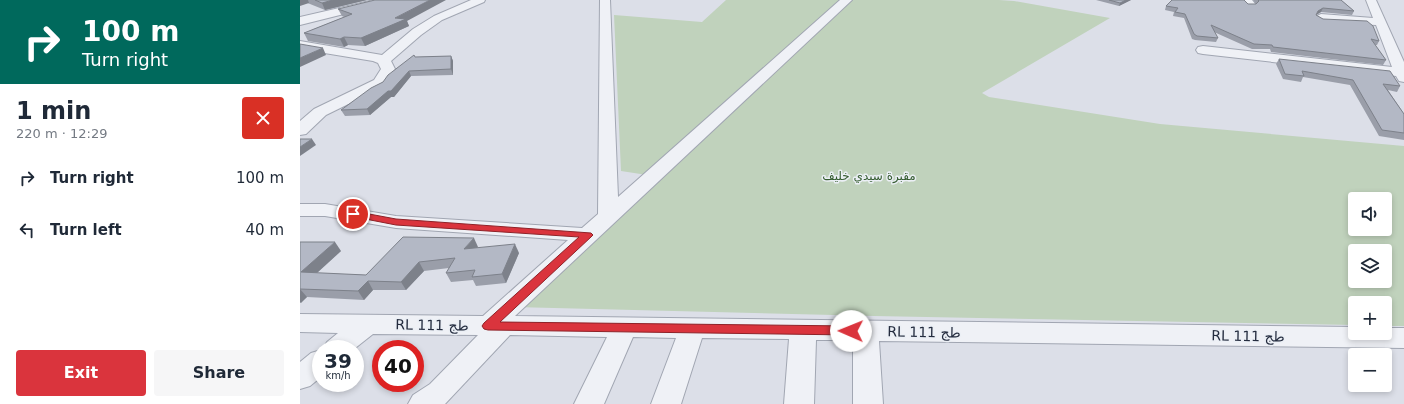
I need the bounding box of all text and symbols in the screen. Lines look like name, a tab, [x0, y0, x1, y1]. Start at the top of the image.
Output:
text: 100 m	[82, 15, 179, 48]
icon: right	[16, 16, 68, 68]
text: Turn right	[82, 49, 168, 70]
text: 1 min	[16, 97, 91, 125]
button: close	[242, 97, 284, 139]
text: 220 m · 12:29	[16, 126, 107, 141]
icon: right	[16, 167, 38, 189]
text: Turn right	[50, 169, 134, 187]
text: 100 m	[236, 169, 284, 187]
park label: مقبرة سيدي خليف	[822, 169, 916, 184]
map controls	[1348, 192, 1392, 392]
button: sound	[1348, 192, 1392, 236]
pin	[336, 197, 370, 231]
icon: arrive	[342, 203, 364, 225]
icon: left	[16, 219, 38, 241]
text: Turn left	[50, 221, 122, 239]
text: 40 m	[246, 221, 284, 239]
button: layers	[1348, 244, 1392, 288]
button: +	[1348, 296, 1392, 340]
position arrow	[830, 310, 872, 352]
street label: RL طج 111	[395, 316, 469, 335]
street label: RL طج 111	[887, 323, 961, 342]
street label: RL طج 111	[1211, 327, 1285, 346]
speed limit sign: 40	[372, 340, 424, 392]
button: −	[1348, 348, 1392, 392]
text: 39	[324, 349, 352, 373]
button: Exit	[16, 350, 146, 396]
button: Share	[154, 350, 284, 396]
text: km/h	[325, 370, 351, 381]

